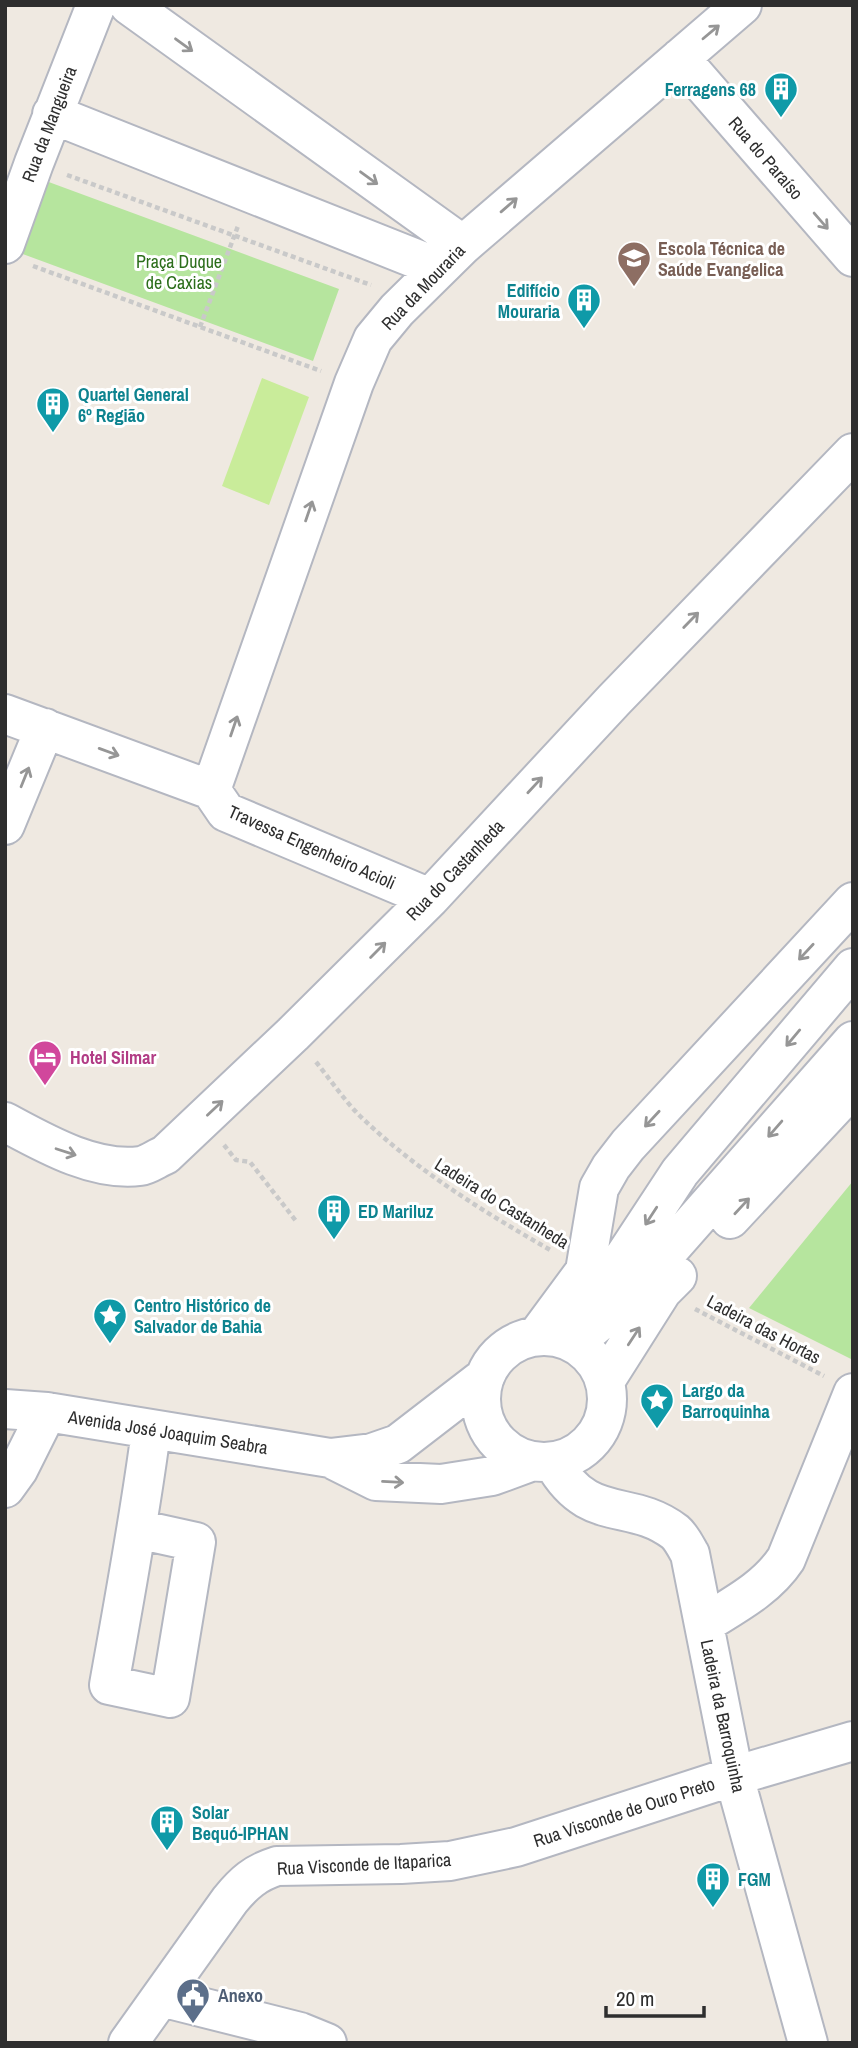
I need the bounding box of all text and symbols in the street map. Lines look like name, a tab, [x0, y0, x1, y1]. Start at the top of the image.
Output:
one-way arrow	[702, 24, 720, 40]
one-way arrow	[174, 38, 193, 52]
street label: Rua da Mangueira	[15, 62, 83, 186]
building icon: Ferragens 68	[762, 70, 800, 119]
place label: Ferragens 68	[665, 77, 756, 102]
street label: Rua do Paraíso	[723, 111, 809, 205]
one-way arrow	[359, 171, 378, 185]
one-way arrow	[500, 197, 518, 213]
one-way arrow	[813, 211, 829, 229]
place label: Escola Técnica de Saúde Evangelica	[658, 236, 785, 282]
street label: Rua da Mouraria	[376, 238, 470, 336]
school or university icon: Escola Técnica de Saúde Evangelica	[615, 239, 653, 288]
park label: Praça Duque de Caxias	[136, 249, 222, 295]
place label: Edifício Mouraria	[498, 278, 561, 324]
building icon: Edifício Mouraria	[565, 281, 603, 330]
place label: Quartel General 6º Região	[78, 382, 189, 428]
building icon: Quartel General 6º Região	[34, 385, 72, 434]
one-way arrow	[304, 501, 316, 523]
one-way arrow	[683, 612, 700, 629]
one-way arrow	[229, 715, 241, 737]
one-way arrow	[97, 747, 119, 759]
one-way arrow	[19, 766, 32, 788]
one-way arrow	[527, 776, 543, 794]
street label: Travessa Engenheiro Acioli	[224, 799, 400, 895]
street label: Rua do Castanheda	[400, 814, 510, 926]
one-way arrow	[369, 941, 386, 958]
one-way arrow	[798, 943, 815, 960]
one-way arrow	[785, 1029, 801, 1047]
hotel icon: Hotel Silmar	[26, 1038, 64, 1087]
place label: Hotel Silmar	[70, 1045, 156, 1070]
one-way arrow	[206, 1100, 223, 1117]
one-way arrow	[644, 1110, 660, 1128]
one-way arrow	[767, 1120, 783, 1138]
one-way arrow	[55, 1147, 77, 1160]
street label: Ladeira do Castanheda	[430, 1152, 574, 1254]
building icon: ED Mariluz	[315, 1192, 353, 1241]
one-way arrow	[734, 1198, 751, 1215]
place label: ED Mariluz	[358, 1199, 434, 1224]
one-way arrow	[644, 1206, 658, 1225]
street label: Ladeira das Hortas	[703, 1288, 825, 1370]
place label: Centro Histórico de Salvador de Bahia	[134, 1293, 271, 1339]
place icon: Centro Histórico de Salvador de Bahia	[91, 1296, 129, 1345]
one-way arrow	[626, 1327, 641, 1346]
place label: Largo da Barroquinha	[682, 1378, 771, 1424]
place icon: Largo da Barroquinha	[638, 1381, 676, 1430]
street label: Avenida José Joaquim Seabra	[65, 1404, 270, 1460]
one-way arrow	[381, 1476, 404, 1489]
street label: Ladeira da Barroquinha	[695, 1637, 751, 1795]
street label: Rua Visconde de Ouro Preto	[530, 1771, 718, 1853]
place label: Solar Bequó-IPHAN	[192, 1800, 289, 1846]
building icon: Solar Bequó-IPHAN	[148, 1803, 186, 1852]
street label: Rua Visconde de Itaparica	[276, 1847, 452, 1881]
building icon: FGM	[694, 1860, 732, 1909]
place label: FGM	[738, 1867, 771, 1892]
scale bar	[606, 1974, 704, 2018]
public building icon: Anexo	[174, 1976, 212, 2025]
place label: Anexo	[218, 1983, 263, 2008]
text: 20 m	[616, 1984, 654, 2013]

